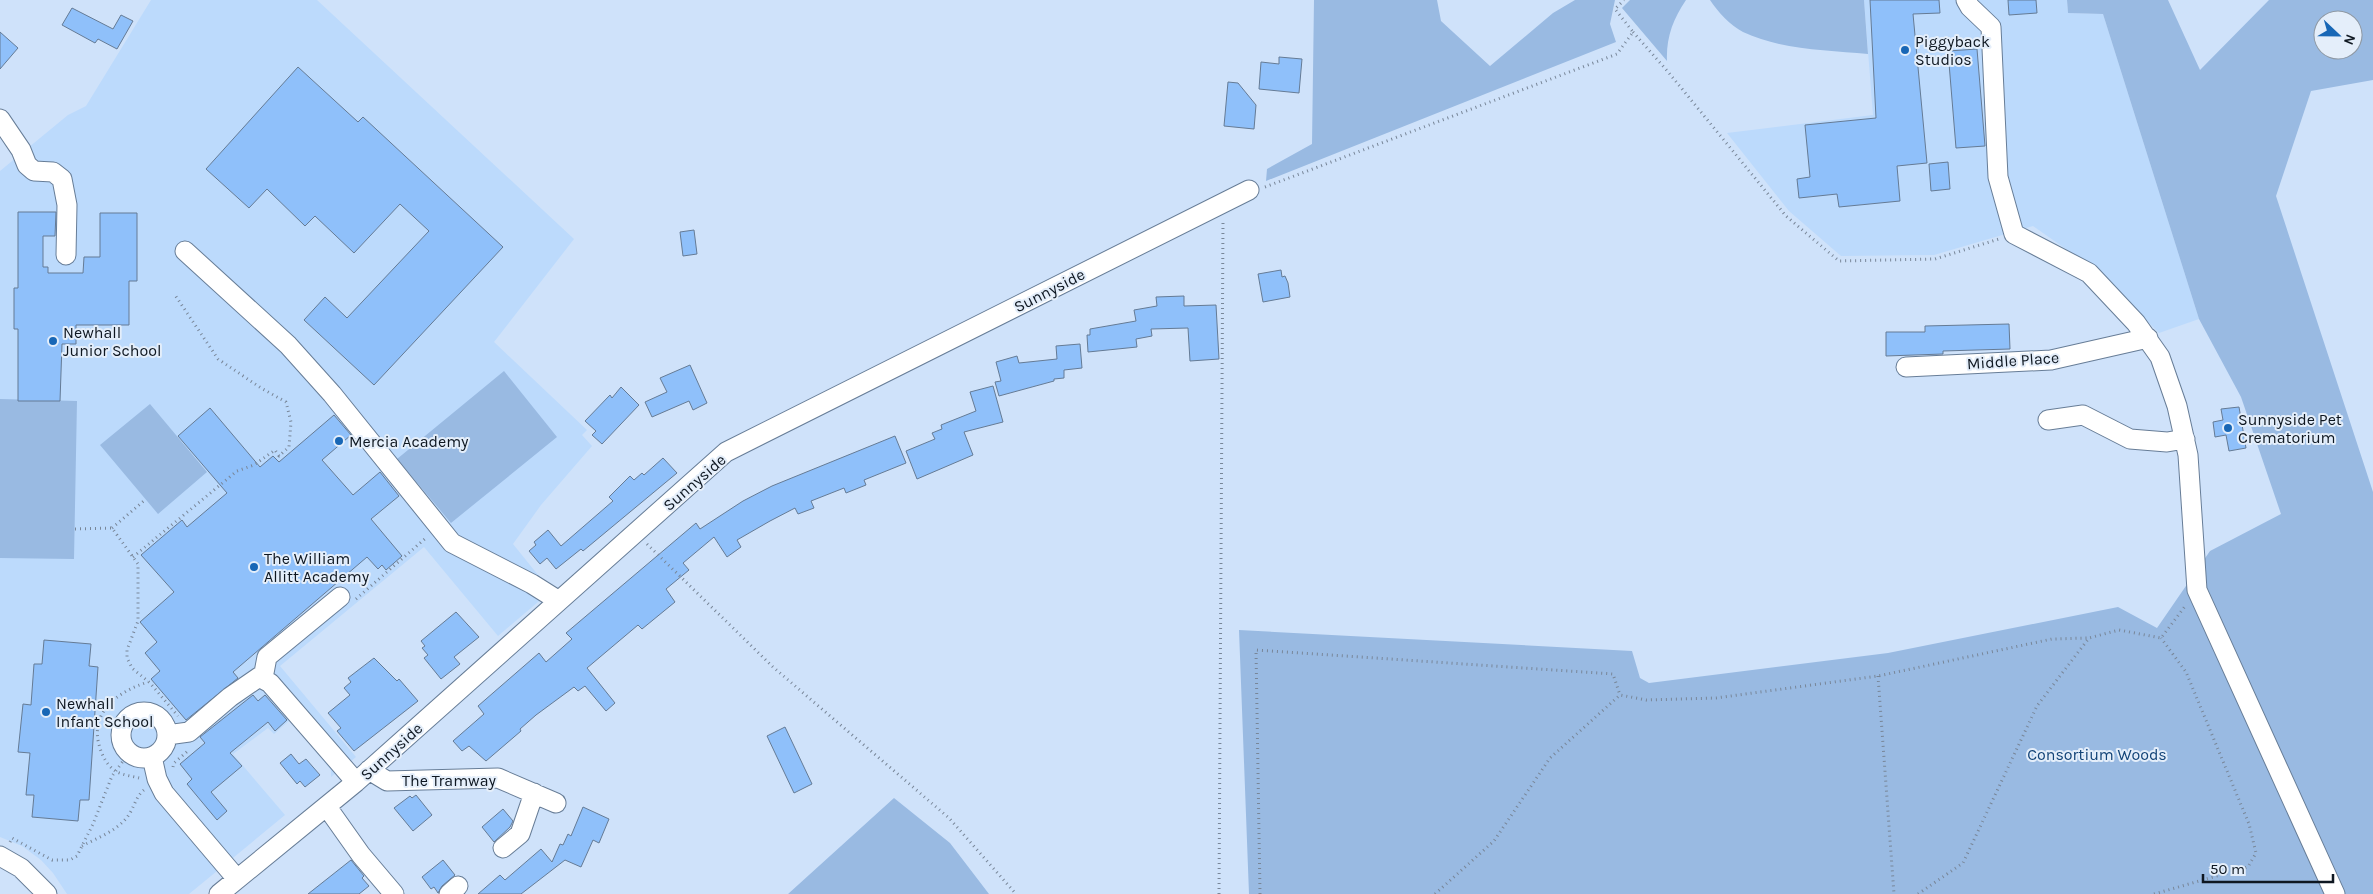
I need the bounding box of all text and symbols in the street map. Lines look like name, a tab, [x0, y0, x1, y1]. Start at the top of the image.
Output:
north arrow	[2313, 10, 2363, 60]
place label: Piggyback Studios	[1915, 32, 1990, 69]
text: N	[2340, 32, 2359, 48]
marker: Piggyback Studios	[1899, 44, 1911, 56]
street label: Sunnyside	[1011, 265, 1088, 316]
place label: Newhall Junior School	[63, 323, 161, 360]
marker: Newhall Junior School	[47, 335, 59, 347]
street label: Middle Place	[1966, 348, 2060, 373]
place label: Sunnyside Pet Crematorium	[2238, 410, 2342, 447]
marker: Sunnyside Pet Crematorium	[2222, 422, 2234, 434]
place label: Mercia Academy	[349, 432, 469, 451]
marker: Mercia Academy	[333, 435, 345, 447]
street label: Sunnyside	[659, 450, 730, 515]
place label: The William Allitt Academy	[264, 549, 370, 586]
marker: The William Allitt Academy	[248, 561, 260, 573]
place label: Newhall Infant School	[56, 694, 153, 731]
marker: Newhall Infant School	[40, 706, 52, 718]
street label: Sunnyside	[356, 719, 426, 784]
park label: Consortium Woods	[2027, 745, 2167, 764]
street label: The Tramway	[402, 771, 497, 790]
scale bar	[2203, 852, 2333, 884]
text: 50 m	[2210, 860, 2245, 878]

